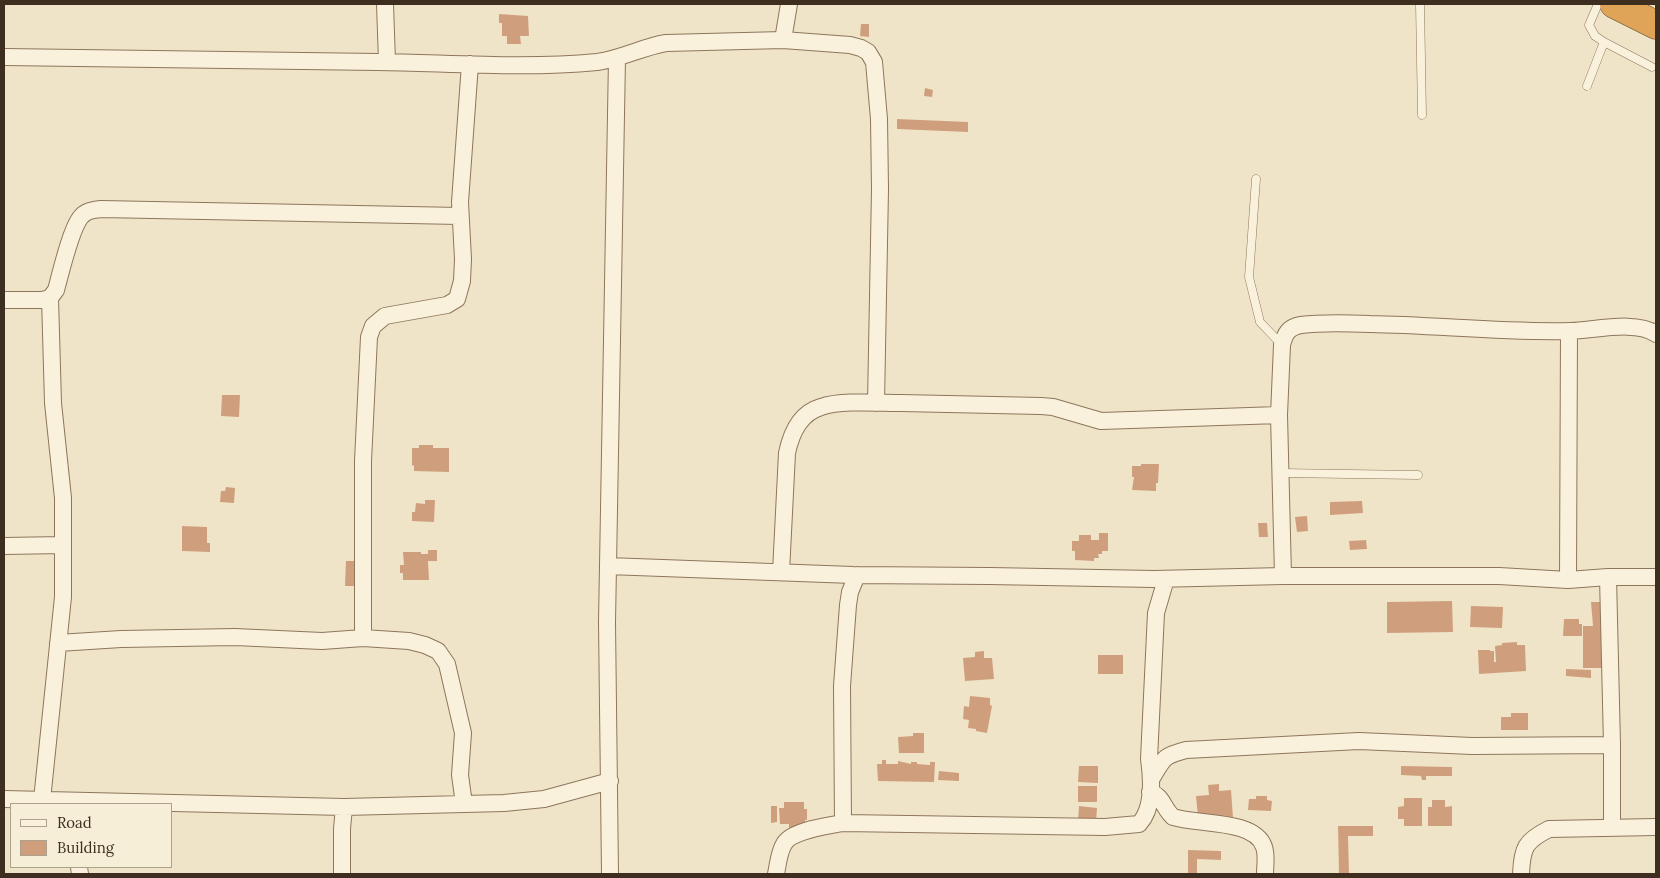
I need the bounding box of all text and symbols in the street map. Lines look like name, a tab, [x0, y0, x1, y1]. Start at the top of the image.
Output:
legend	[10, 803, 172, 868]
text: Road	[57, 813, 92, 832]
text: Building	[57, 838, 114, 857]

